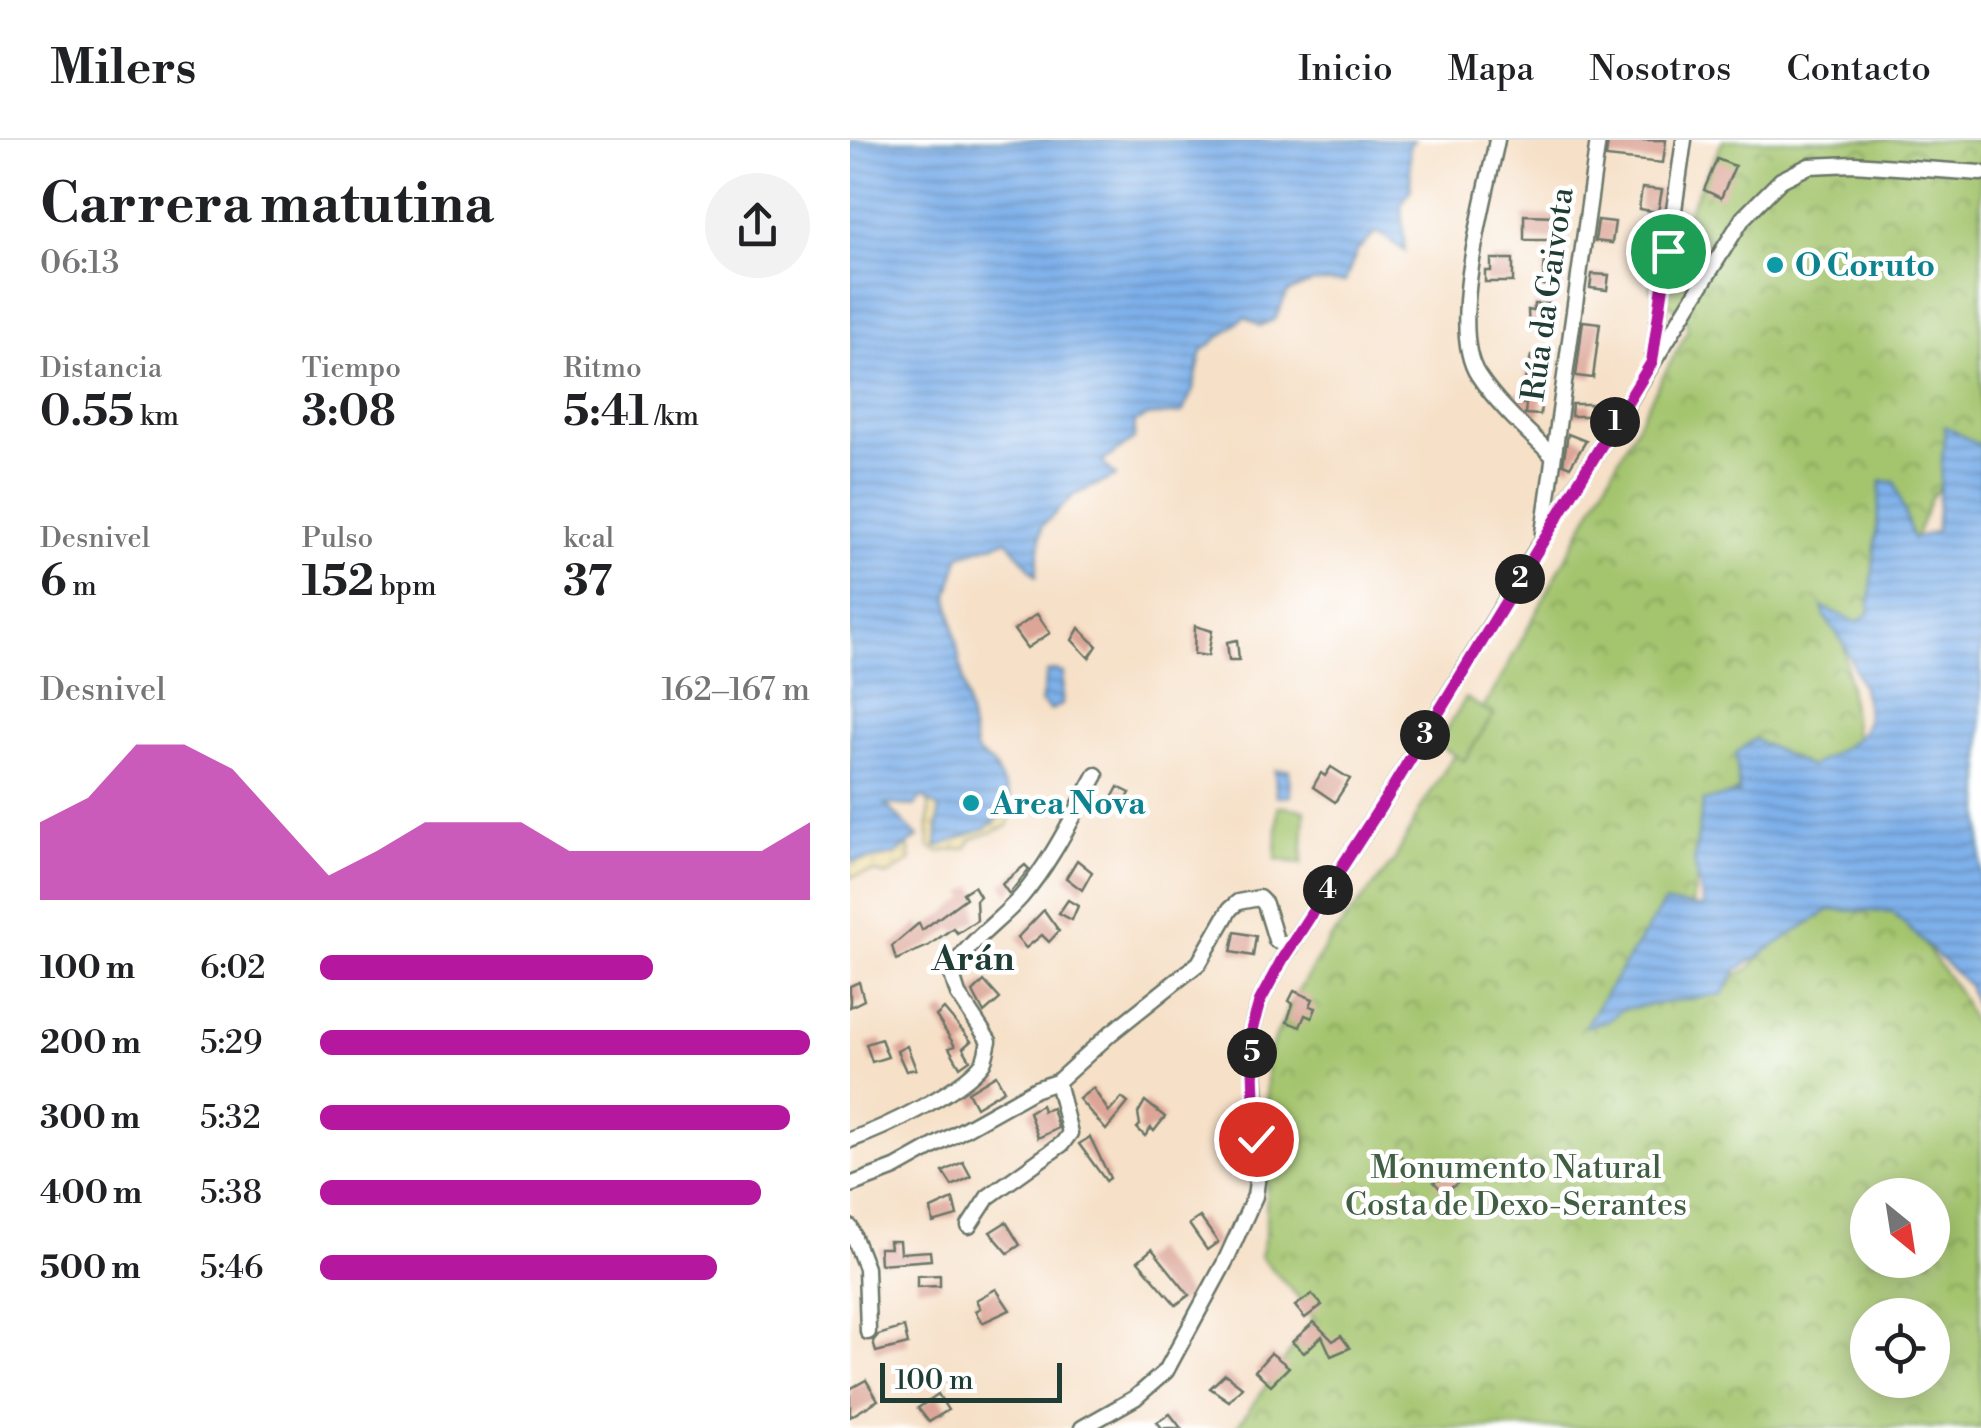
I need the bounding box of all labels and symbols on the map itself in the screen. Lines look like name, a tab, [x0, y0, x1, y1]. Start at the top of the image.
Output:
street label: Rúa da Gaivota	[1513, 184, 1583, 404]
pin	[1626, 209, 1711, 294]
place label: O Coruto	[1795, 246, 1935, 286]
marker: O Coruto	[1764, 254, 1786, 276]
pin: 1	[1590, 397, 1640, 447]
pin: 2	[1495, 554, 1545, 604]
pin: 3	[1400, 710, 1450, 760]
place label: Area Nova	[990, 784, 1146, 824]
marker: Area Nova	[960, 792, 982, 814]
pin: 4	[1303, 865, 1353, 915]
district label: Arán	[931, 938, 1015, 981]
pin: 5	[1227, 1028, 1277, 1078]
pin	[1214, 1097, 1299, 1182]
park label: Monumento Natural Costa de Dexo-Serantes	[1345, 1148, 1687, 1225]
north arrow	[1850, 1178, 1950, 1278]
scale bar	[880, 1358, 1062, 1402]

